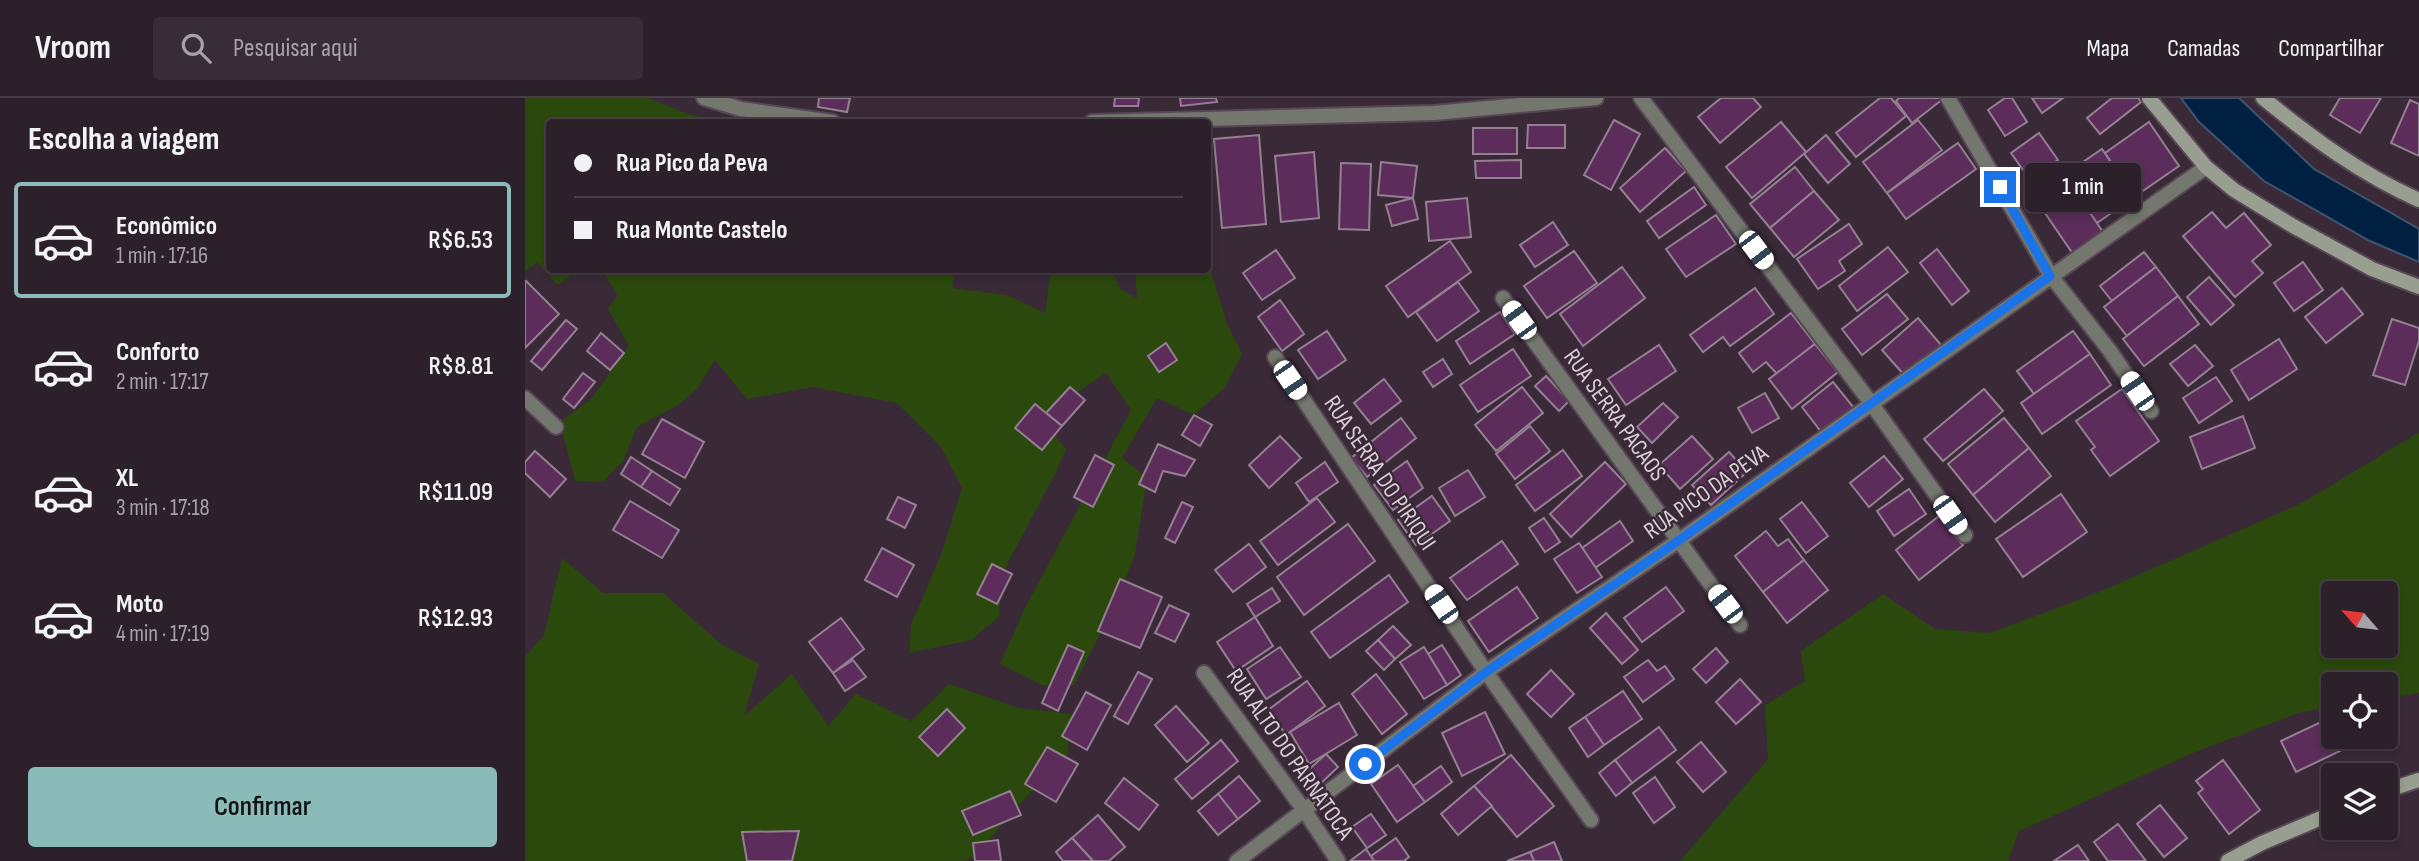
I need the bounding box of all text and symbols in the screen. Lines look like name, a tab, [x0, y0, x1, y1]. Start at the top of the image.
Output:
search box	[153, 17, 643, 80]
text: Vroom	[35, 28, 111, 68]
icon: search	[177, 29, 215, 67]
text: Pesquisar aqui	[233, 33, 358, 64]
text: Mapa	[2087, 34, 2129, 63]
text: Camadas	[2167, 34, 2240, 63]
text: Compartilhar	[2278, 34, 2384, 63]
text: Escolha a viagem	[28, 120, 220, 159]
text: Rua Pico da Peva	[616, 148, 768, 179]
callout: 1 min	[2025, 162, 2140, 212]
route end	[1984, 171, 2016, 203]
text: 1 min	[2062, 173, 2104, 201]
icon: car	[32, 209, 95, 272]
text: Econômico	[116, 211, 217, 242]
text: Rua Monte Castelo	[616, 215, 788, 246]
text: R$6.53	[428, 225, 493, 256]
car	[1735, 227, 1778, 273]
text: 1 min · 17:16	[116, 242, 208, 270]
car	[1499, 297, 1540, 343]
icon: car	[32, 335, 95, 398]
text: Conforto	[116, 337, 199, 368]
street label: RUA SERRA PACAOS	[1557, 343, 1673, 487]
text: R$8.81	[429, 351, 493, 382]
car	[1270, 357, 1311, 403]
text: 2 min · 17:17	[116, 368, 209, 396]
car	[2117, 368, 2158, 414]
street label: RUA SERRA DO PIRIQUI	[1318, 390, 1442, 556]
street label: RUA PICO DA PEVA	[1638, 438, 1774, 545]
icon: car	[32, 461, 95, 524]
text: XL	[116, 463, 138, 494]
text: R$11.09	[418, 477, 493, 508]
car	[1930, 492, 1971, 538]
text: 3 min · 17:18	[116, 494, 210, 522]
car	[1421, 581, 1462, 627]
car	[1704, 581, 1747, 627]
north arrow	[2321, 581, 2397, 658]
map controls	[2321, 581, 2398, 840]
icon: car	[32, 587, 95, 650]
text: Moto	[116, 589, 164, 620]
text: R$12.93	[418, 603, 493, 634]
text: 4 min · 17:19	[116, 620, 210, 648]
street label: RUA ALTO DO PARNATOCA	[1220, 663, 1360, 846]
button: locate	[2321, 672, 2398, 749]
route start	[1349, 748, 1381, 780]
button: layers	[2321, 763, 2398, 840]
button: Confirmar	[28, 767, 497, 847]

